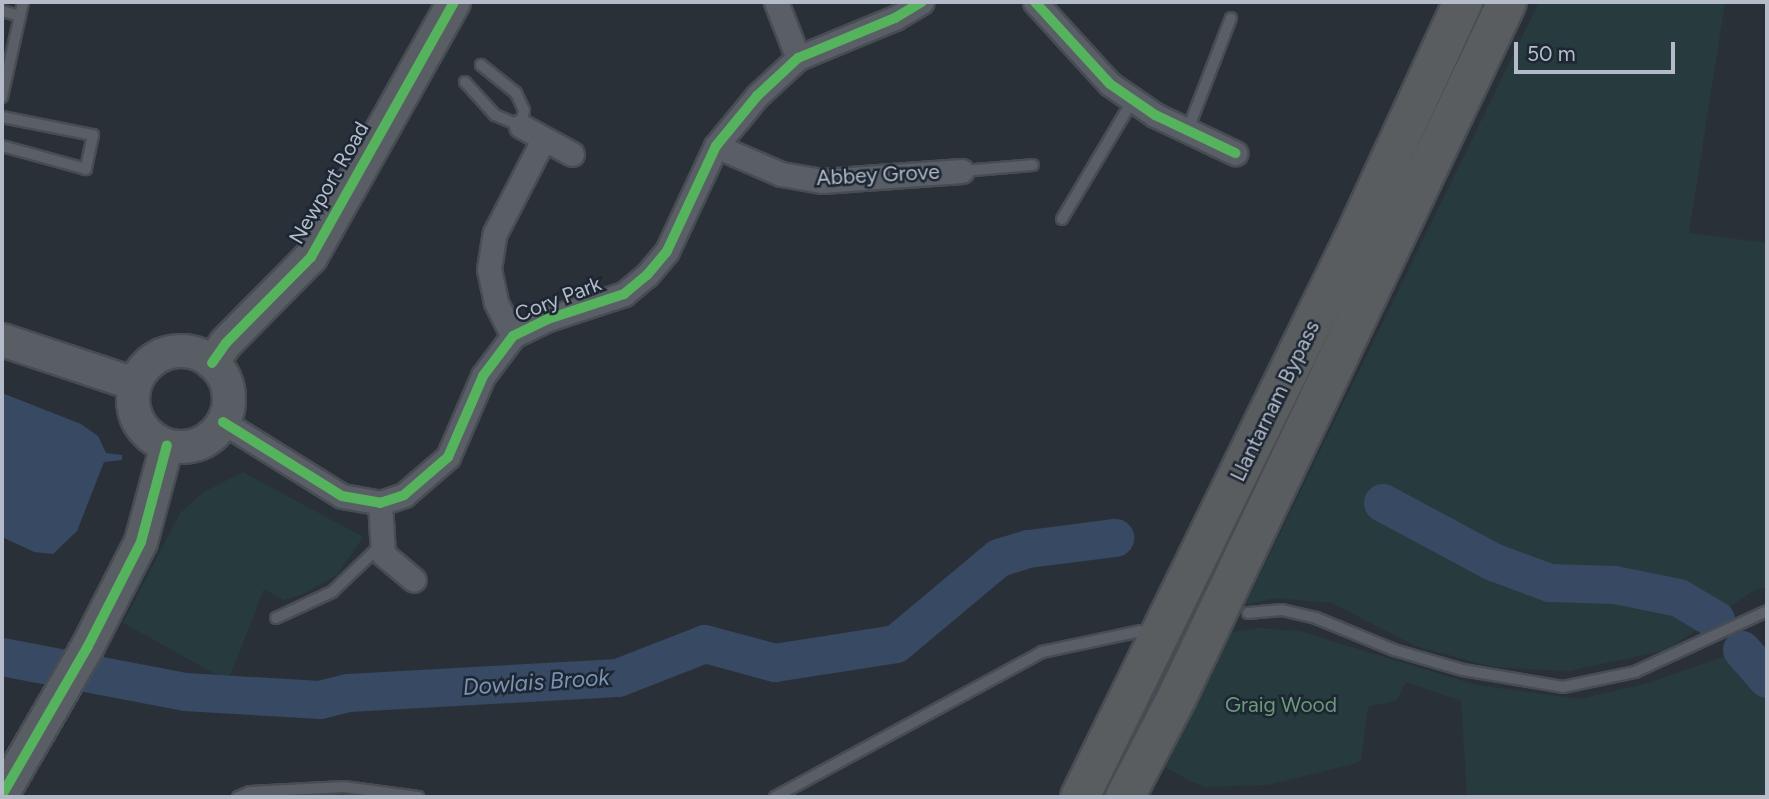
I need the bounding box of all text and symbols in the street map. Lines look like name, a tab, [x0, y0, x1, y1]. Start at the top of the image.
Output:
scale bar	[1517, 28, 1678, 72]
text: 50 m	[1527, 41, 1576, 66]
street label: Newport Road	[284, 117, 374, 249]
street label: Abbey Grove	[816, 159, 940, 191]
street label: Cory Park	[511, 271, 605, 327]
street label: Llantarnam Bypass	[1225, 317, 1325, 485]
water label: Dowlais Brook	[462, 663, 610, 701]
park label: Graig Wood	[1225, 692, 1337, 718]

